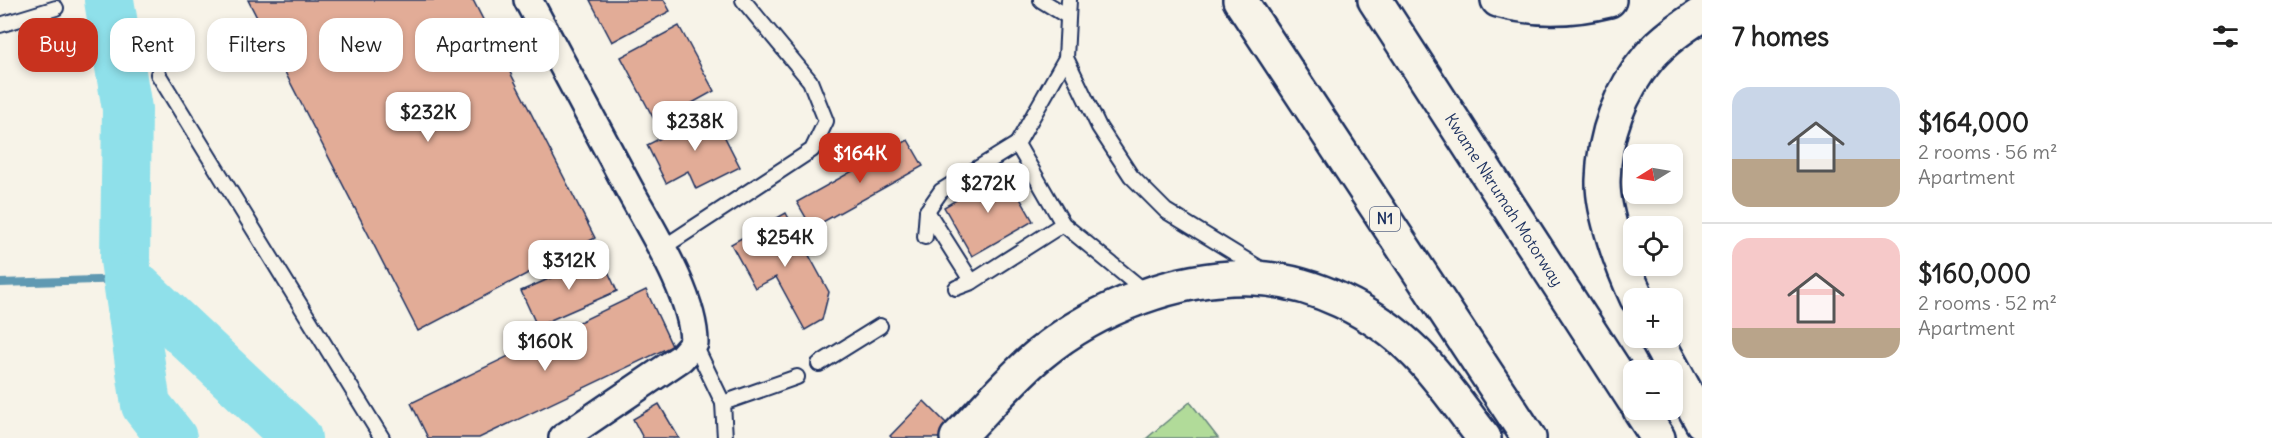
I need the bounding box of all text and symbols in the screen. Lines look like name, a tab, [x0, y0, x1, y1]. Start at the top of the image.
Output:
chip: Buy	[18, 18, 98, 72]
chip: Rent	[110, 18, 195, 72]
chip: Filters	[207, 18, 307, 72]
chip: New	[319, 18, 403, 72]
chip: Apartment	[415, 18, 559, 72]
text: 7 homes	[1732, 20, 1829, 53]
icon: filters	[2209, 20, 2242, 53]
pin: $232K	[386, 92, 470, 143]
text: $232K	[400, 99, 456, 124]
pin: $238K	[653, 101, 737, 152]
text: $164,000	[1918, 106, 2029, 139]
text: $238K	[666, 108, 724, 133]
street label: Kwame Nkrumah Motorway	[1441, 109, 1568, 290]
icon: home	[1780, 111, 1852, 183]
pin: $164K	[818, 133, 902, 184]
text: 2 rooms · 56 m²	[1918, 139, 2058, 164]
text: $164K	[833, 140, 887, 165]
north arrow	[1623, 144, 1683, 204]
map controls	[1623, 144, 1683, 420]
pin: $272K	[946, 163, 1030, 214]
text: Apartment	[1918, 164, 2015, 189]
text: $272K	[960, 170, 1016, 195]
road number: N1	[1370, 207, 1400, 231]
button: locate	[1623, 216, 1683, 276]
pin: $254K	[743, 217, 827, 268]
text: $254K	[756, 224, 814, 249]
pin: $312K	[527, 240, 611, 291]
text: $312K	[542, 247, 596, 272]
text: $160,000	[1918, 257, 2031, 290]
icon: home	[1780, 262, 1852, 334]
button: +	[1623, 288, 1683, 348]
text: 2 rooms · 52 m²	[1918, 290, 2057, 315]
text: Apartment	[1918, 315, 2015, 340]
pin: $160K	[503, 321, 587, 372]
text: $160K	[517, 328, 573, 353]
button: −	[1623, 360, 1683, 420]

